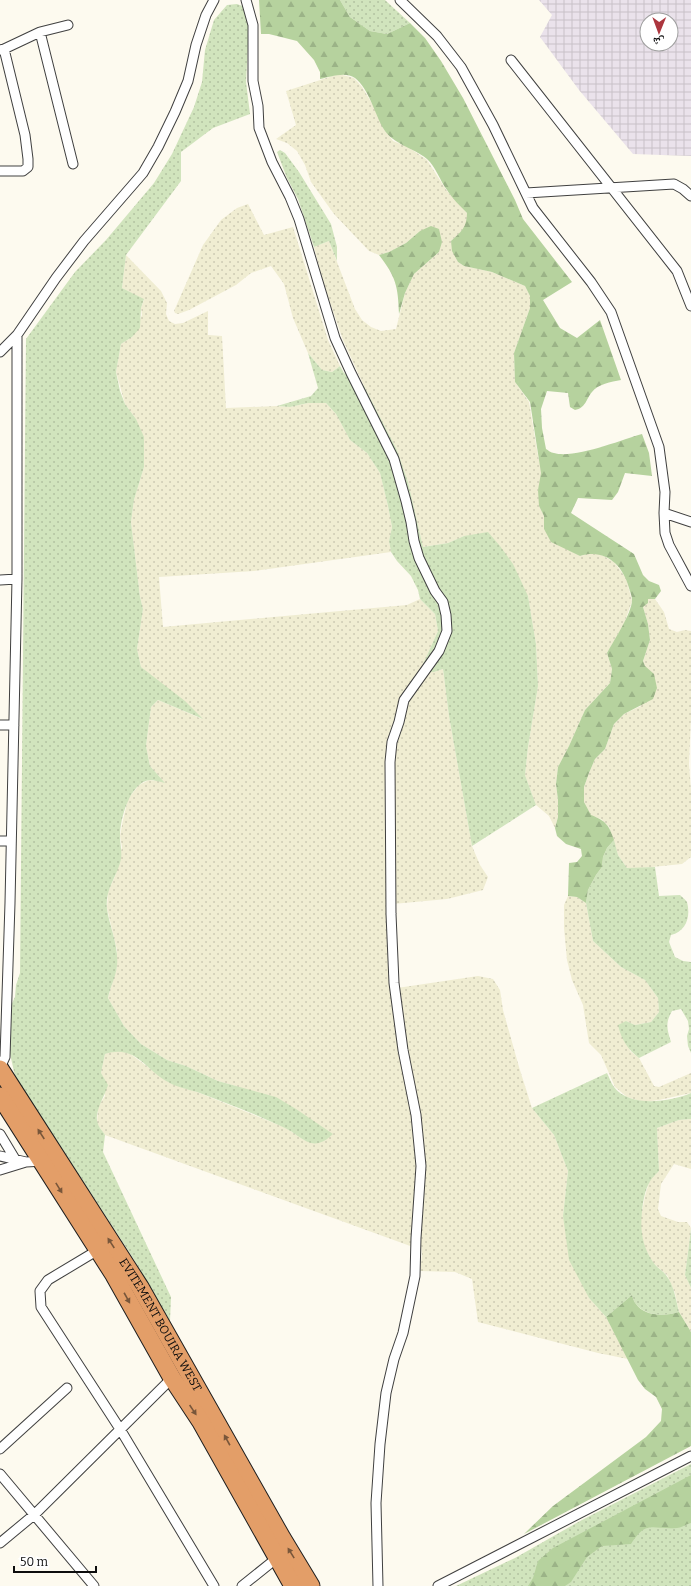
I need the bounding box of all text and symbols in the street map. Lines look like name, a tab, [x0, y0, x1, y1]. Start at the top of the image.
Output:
north arrow	[639, 12, 679, 52]
text: ش	[653, 34, 665, 48]
one-way arrow	[37, 1129, 45, 1139]
one-way arrow	[55, 1182, 62, 1194]
one-way arrow	[108, 1237, 115, 1249]
street label: EVITEMENT BOUIRA WEST	[116, 1256, 205, 1394]
one-way arrow	[123, 1292, 130, 1304]
one-way arrow	[189, 1405, 197, 1415]
one-way arrow	[224, 1434, 230, 1445]
scale bar	[14, 1548, 96, 1574]
one-way arrow	[287, 1548, 295, 1558]
text: 50 m	[20, 1555, 49, 1569]

